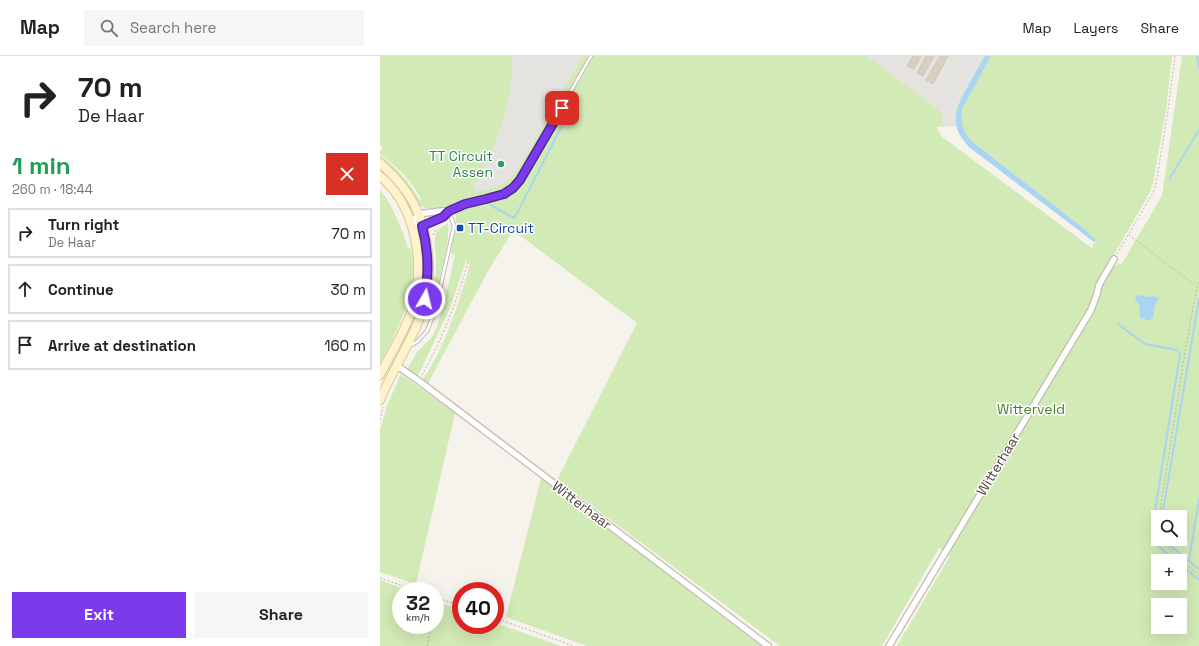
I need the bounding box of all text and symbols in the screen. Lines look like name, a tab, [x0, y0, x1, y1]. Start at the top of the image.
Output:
search box	[84, 10, 364, 46]
text: Map	[20, 15, 60, 40]
icon: search	[98, 17, 120, 39]
text: Search here	[130, 18, 216, 37]
text: Map	[1022, 19, 1052, 37]
text: Layers	[1074, 19, 1118, 37]
text: Share	[1140, 19, 1179, 37]
text: 70 m	[78, 69, 143, 105]
icon: right	[12, 72, 64, 124]
pin	[545, 91, 579, 125]
icon: arrive	[551, 97, 573, 119]
text: De Haar	[78, 104, 145, 127]
place label: TT Circuit Assen	[429, 147, 493, 181]
text: 1 min	[12, 150, 71, 181]
button: close	[326, 153, 368, 195]
marker: TT Circuit Assen	[496, 159, 506, 169]
text: 260 m · 18:44	[12, 181, 93, 198]
text: Turn right	[48, 215, 119, 234]
place label: TT-Circuit	[468, 219, 534, 237]
icon: right	[14, 222, 36, 244]
marker: TT-Circuit	[455, 223, 465, 233]
text: 70 m	[331, 224, 366, 243]
text: De Haar	[48, 234, 96, 251]
icon: ahead	[14, 278, 36, 300]
position arrow	[404, 278, 446, 320]
text: Continue	[48, 280, 114, 299]
text: 30 m	[331, 280, 366, 299]
icon: arrive	[14, 334, 36, 356]
text: Arrive at destination	[48, 336, 196, 355]
text: 160 m	[324, 336, 366, 355]
park label: Witterveld	[997, 400, 1065, 418]
street label: Witterhaar	[972, 429, 1024, 499]
street label: Witterhaar	[549, 477, 615, 533]
map controls	[1151, 510, 1187, 634]
button: search	[1151, 510, 1187, 546]
button: +	[1151, 554, 1187, 590]
speed limit sign: 40	[452, 582, 504, 634]
text: 32	[406, 590, 430, 616]
button: Exit	[12, 592, 186, 638]
button: Share	[194, 592, 368, 638]
button: −	[1151, 598, 1187, 634]
text: km/h	[406, 611, 430, 624]

